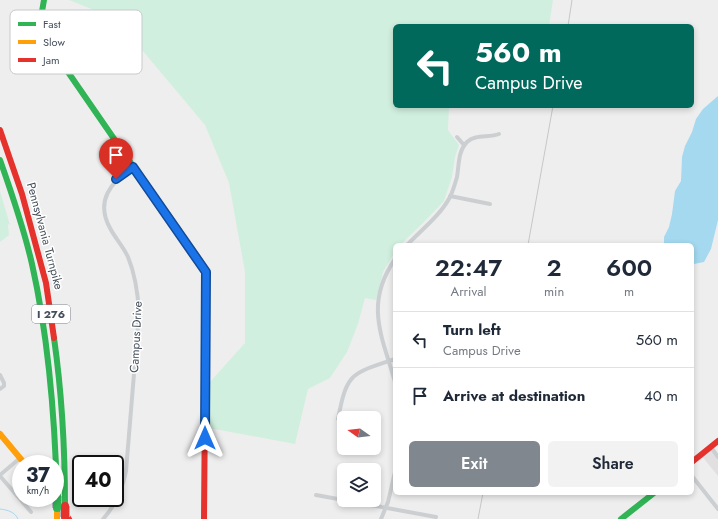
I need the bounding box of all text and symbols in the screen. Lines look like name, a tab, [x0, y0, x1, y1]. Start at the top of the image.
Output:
legend	[10, 10, 142, 74]
text: Fast	[43, 16, 61, 32]
text: 560 m	[475, 32, 562, 73]
text: Slow	[43, 34, 65, 50]
icon: left	[409, 40, 461, 92]
text: Jam	[41, 52, 60, 68]
text: Campus Drive	[475, 70, 582, 96]
pin	[99, 138, 133, 179]
icon: arrive	[105, 144, 127, 166]
street label: Pennsylvania Turnpike	[22, 180, 68, 292]
text: 22:47	[435, 250, 502, 285]
text: 2	[547, 250, 562, 285]
text: 600	[606, 250, 652, 285]
text: Arrival	[451, 282, 486, 301]
text: min	[544, 282, 564, 301]
text: m	[624, 282, 634, 301]
street label: Campus Drive	[125, 301, 147, 373]
road number: I 276	[32, 305, 70, 323]
text: Turn left	[443, 319, 501, 341]
icon: left	[409, 329, 431, 351]
text: 560 m	[636, 329, 678, 351]
text: Campus Drive	[443, 341, 521, 360]
icon: arrive	[409, 385, 431, 407]
text: Arrive at destination	[443, 385, 585, 407]
text: 40 m	[644, 385, 678, 407]
north arrow	[337, 411, 381, 455]
map controls	[337, 411, 381, 507]
position arrow	[184, 417, 226, 459]
button: Exit	[409, 441, 540, 487]
button: Share	[548, 441, 678, 487]
speed limit sign: 40	[72, 455, 124, 507]
text: 37	[26, 461, 50, 490]
button: layers	[337, 463, 381, 507]
text: km/h	[27, 483, 49, 498]

